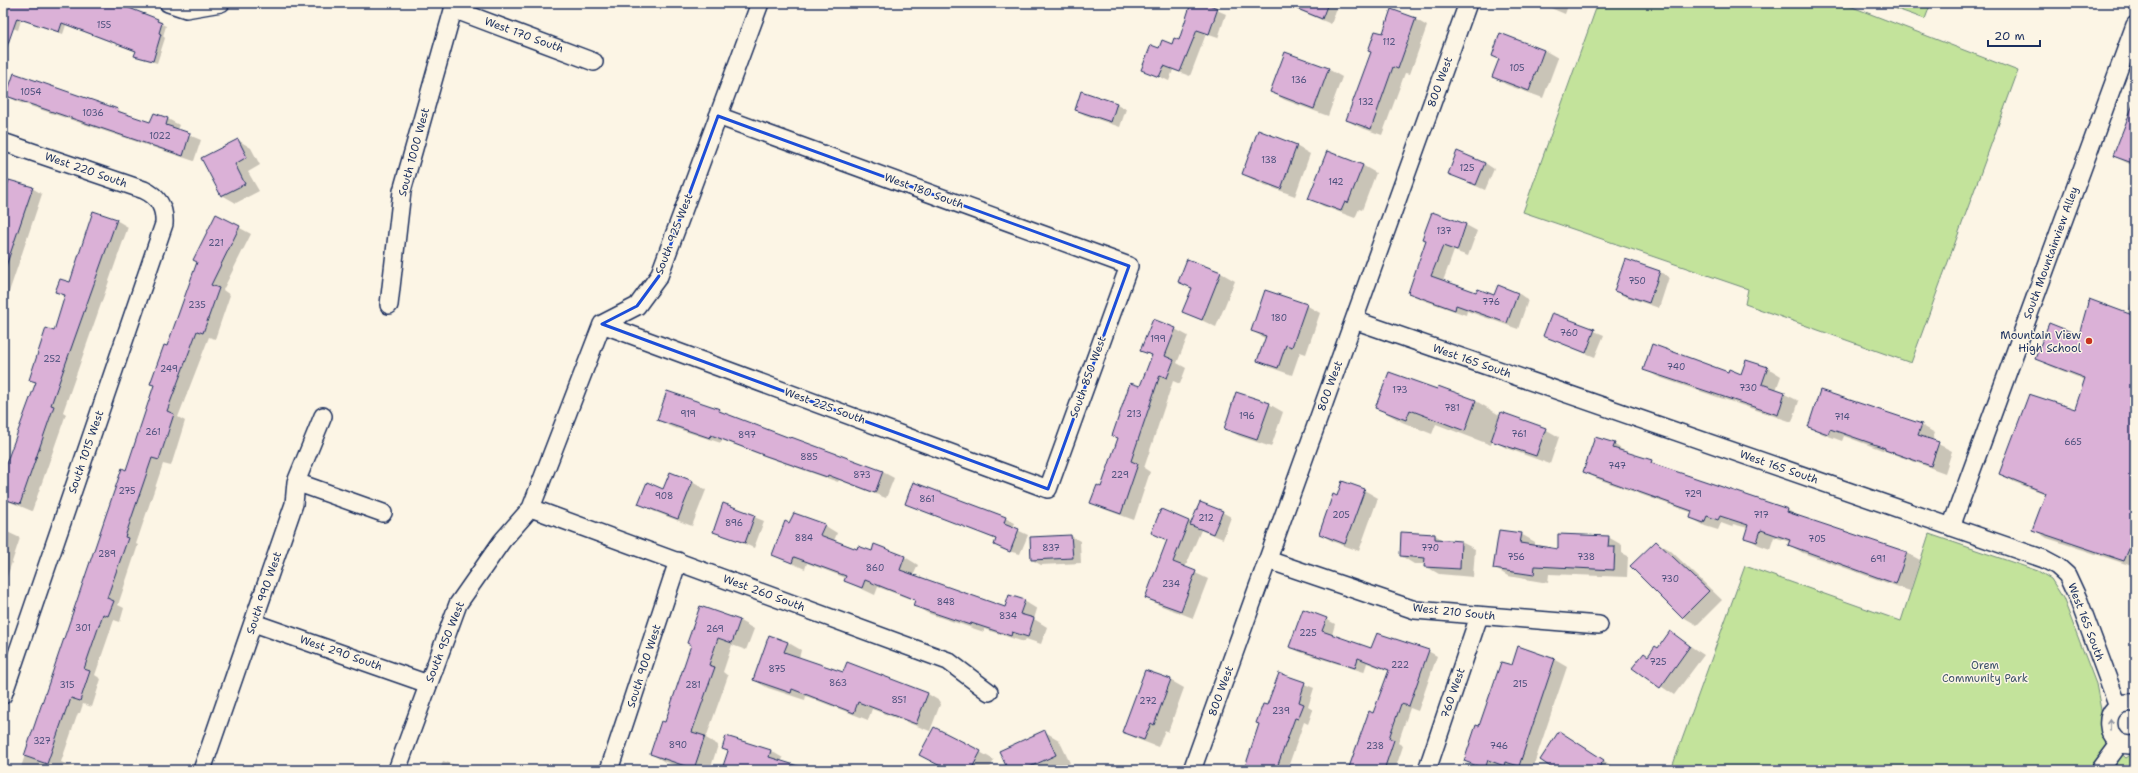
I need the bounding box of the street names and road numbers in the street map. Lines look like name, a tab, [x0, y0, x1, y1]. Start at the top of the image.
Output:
street label: West 170 South	[482, 14, 566, 56]
street label: 800 West	[1424, 54, 1456, 109]
street label: South 1000 West	[395, 106, 433, 198]
street label: West 220 South	[43, 149, 129, 191]
street label: West 180 South	[882, 170, 966, 212]
street label: South Mountainview Alley	[2020, 185, 2082, 321]
street label: South 925 West	[652, 191, 696, 277]
street label: South 850 West	[1066, 334, 1110, 420]
street label: West 165 South	[1431, 340, 1514, 382]
street label: 800 West	[1314, 358, 1346, 413]
street label: West 225 South	[782, 384, 868, 428]
street label: South 1015 West	[65, 408, 107, 496]
street label: West 165 South	[1738, 446, 1821, 488]
street label: South 990 West	[243, 549, 285, 636]
street label: West 260 South	[721, 571, 807, 615]
street label: West 165 South	[2064, 581, 2108, 663]
street label: South 950 West	[422, 599, 468, 685]
street label: West 210 South	[1412, 600, 1496, 624]
street label: South 900 West	[623, 622, 665, 710]
street label: West 290 South	[298, 632, 384, 674]
street label: 800 West	[1205, 663, 1237, 718]
street label: 760 West	[1437, 666, 1469, 720]

